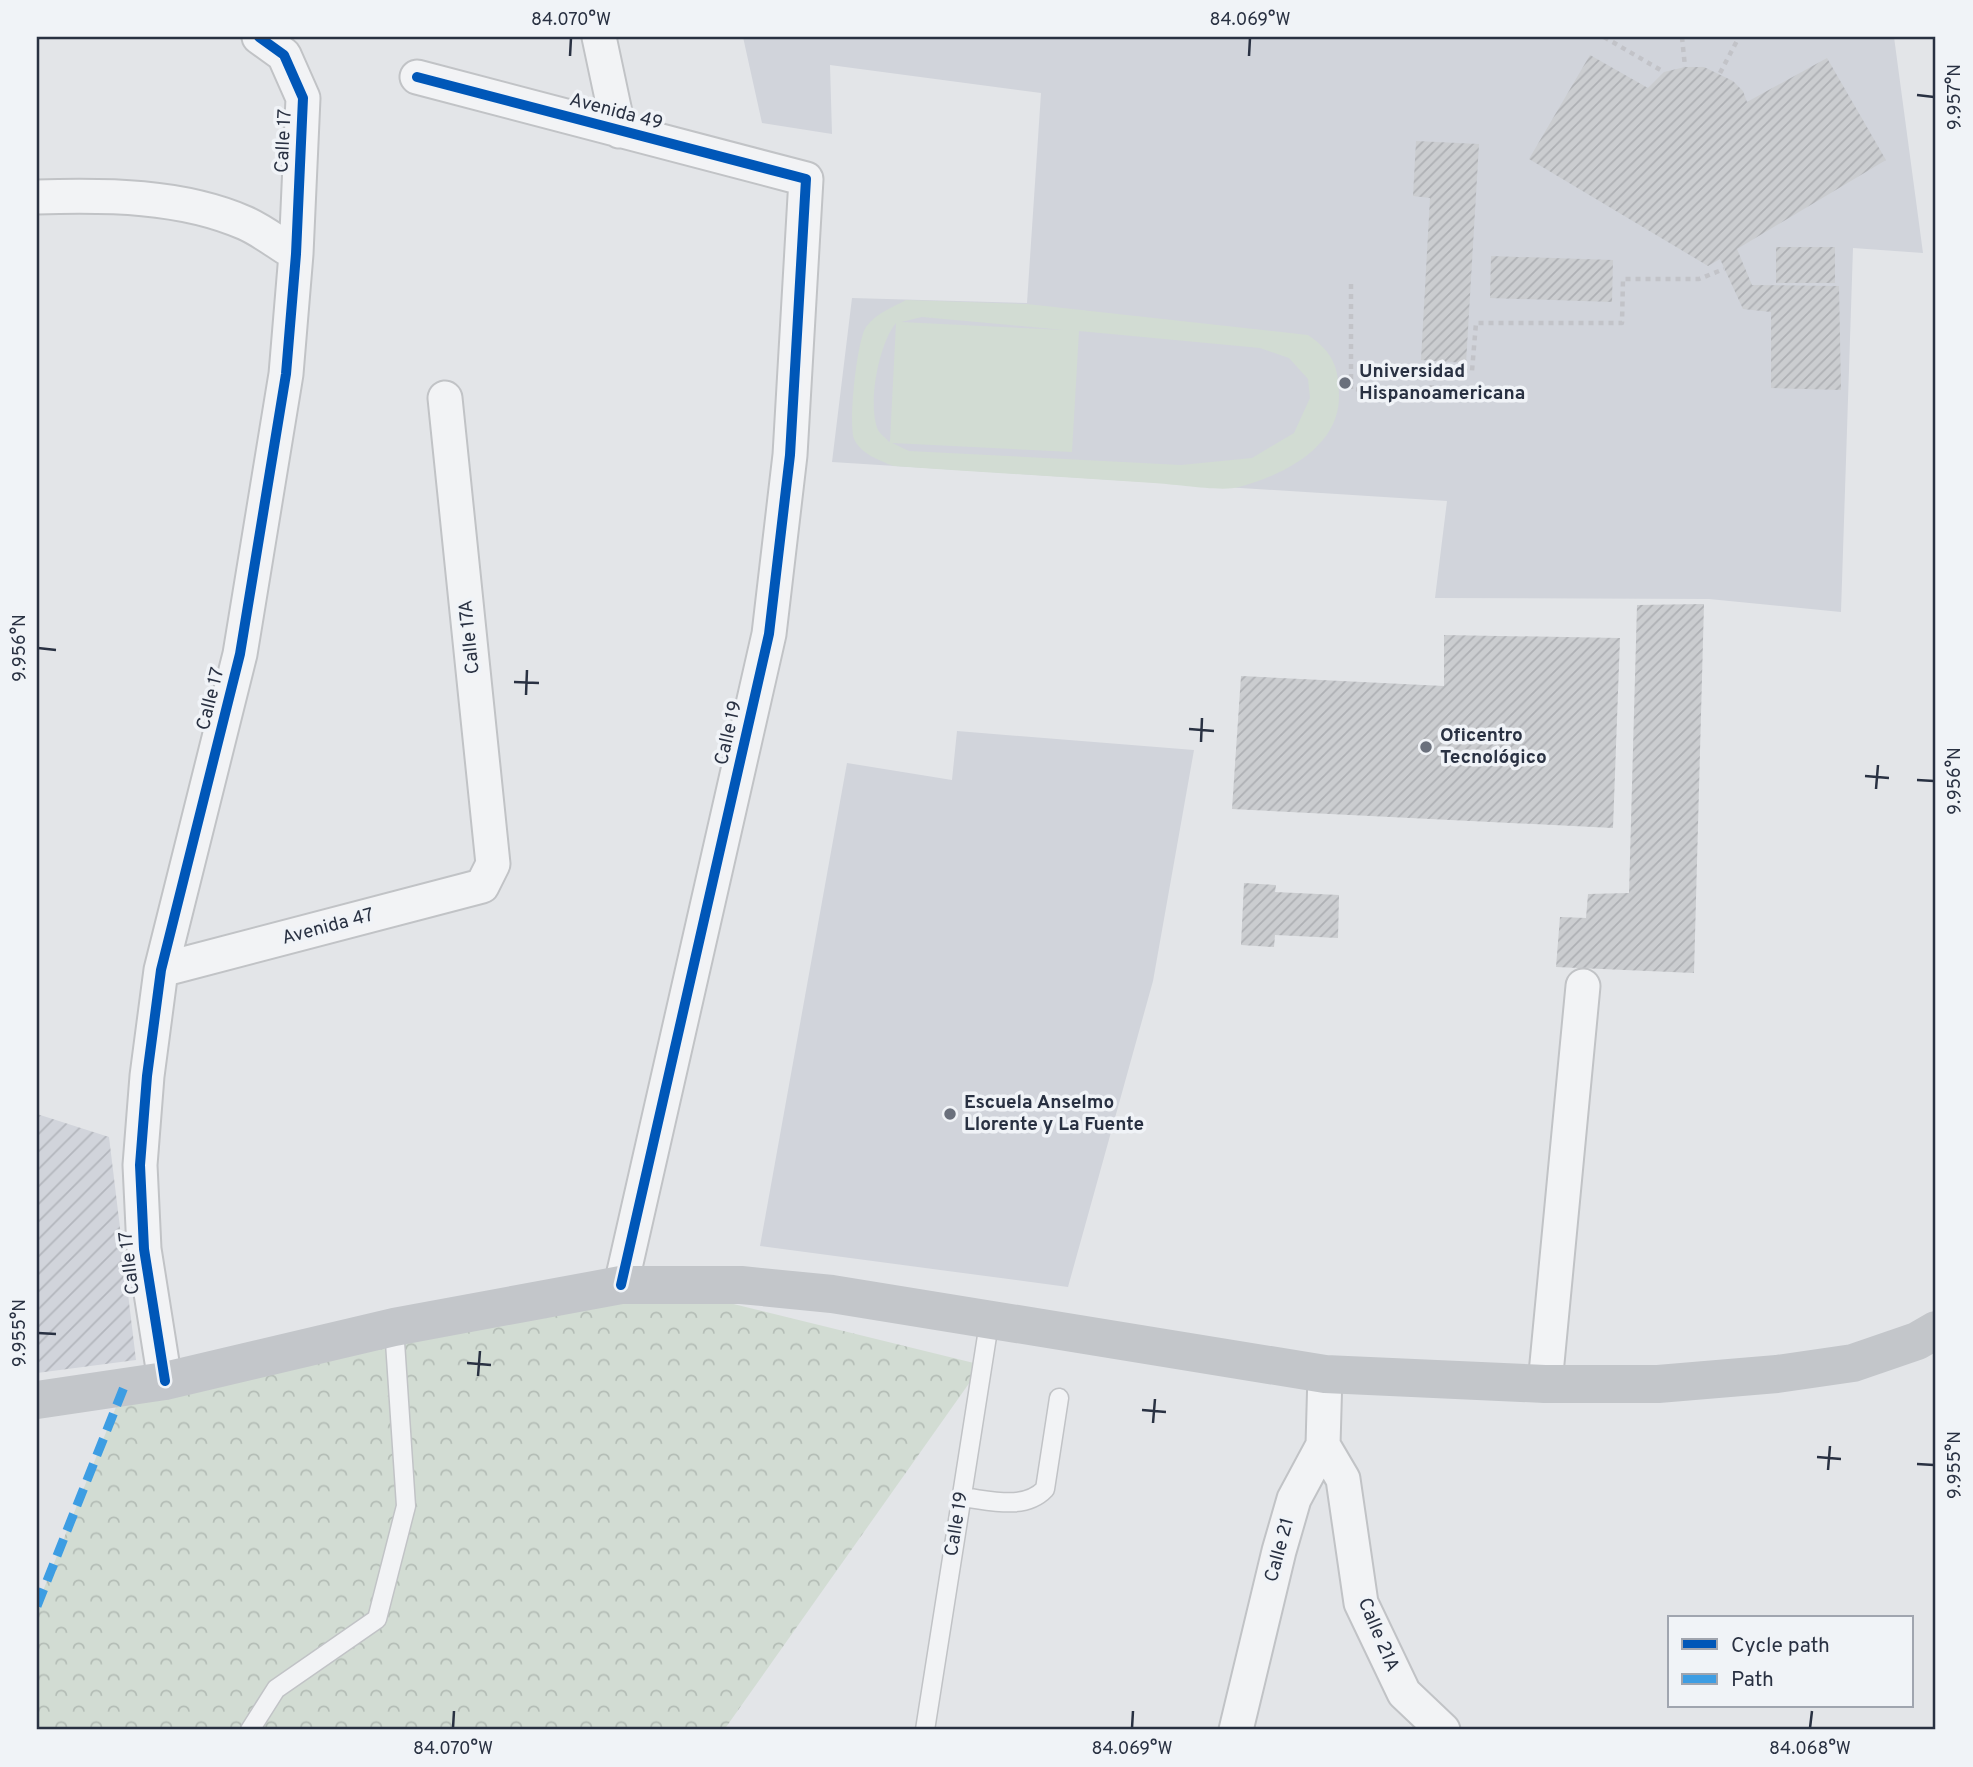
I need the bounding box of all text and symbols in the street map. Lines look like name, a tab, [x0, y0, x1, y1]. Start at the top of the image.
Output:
text: 84.070°W	[531, 9, 611, 32]
text: 84.069°W	[1209, 9, 1291, 32]
text: 9.957°N	[1944, 64, 1967, 130]
street label: Avenida 49	[567, 88, 665, 136]
street label: Calle 17	[270, 108, 298, 174]
place label: Universidad Hispanoamericana	[1359, 360, 1525, 406]
marker: Universidad Hispanoamericana	[1337, 375, 1353, 391]
street label: Calle 17A	[454, 599, 486, 675]
text: 9.956°N	[9, 614, 32, 682]
street label: Calle 17	[192, 665, 230, 733]
street label: Calle 19	[710, 698, 748, 768]
place label: Oficentro Tecnológico	[1440, 724, 1547, 770]
marker: Oficentro Tecnológico	[1418, 739, 1434, 755]
text: 9.956°N	[1944, 747, 1967, 815]
street label: Avenida 47	[279, 903, 377, 951]
place label: Escuela Anselmo Llorente y La Fuente	[964, 1091, 1144, 1137]
marker: Escuela Anselmo Llorente y La Fuente	[942, 1106, 958, 1122]
street label: Calle 17	[114, 1230, 146, 1296]
text: 9.955°N	[9, 1299, 32, 1367]
text: 9.955°N	[1944, 1431, 1967, 1499]
street label: Calle 19	[940, 1490, 974, 1558]
street label: Calle 21	[1260, 1515, 1300, 1585]
street label: Calle 21A	[1352, 1594, 1404, 1676]
legend	[1668, 1616, 1913, 1708]
text: Cycle path	[1731, 1633, 1830, 1660]
text: Path	[1731, 1667, 1774, 1694]
text: 84.070°W	[413, 1738, 493, 1761]
text: 84.069°W	[1091, 1738, 1173, 1761]
text: 84.068°W	[1769, 1738, 1851, 1761]

